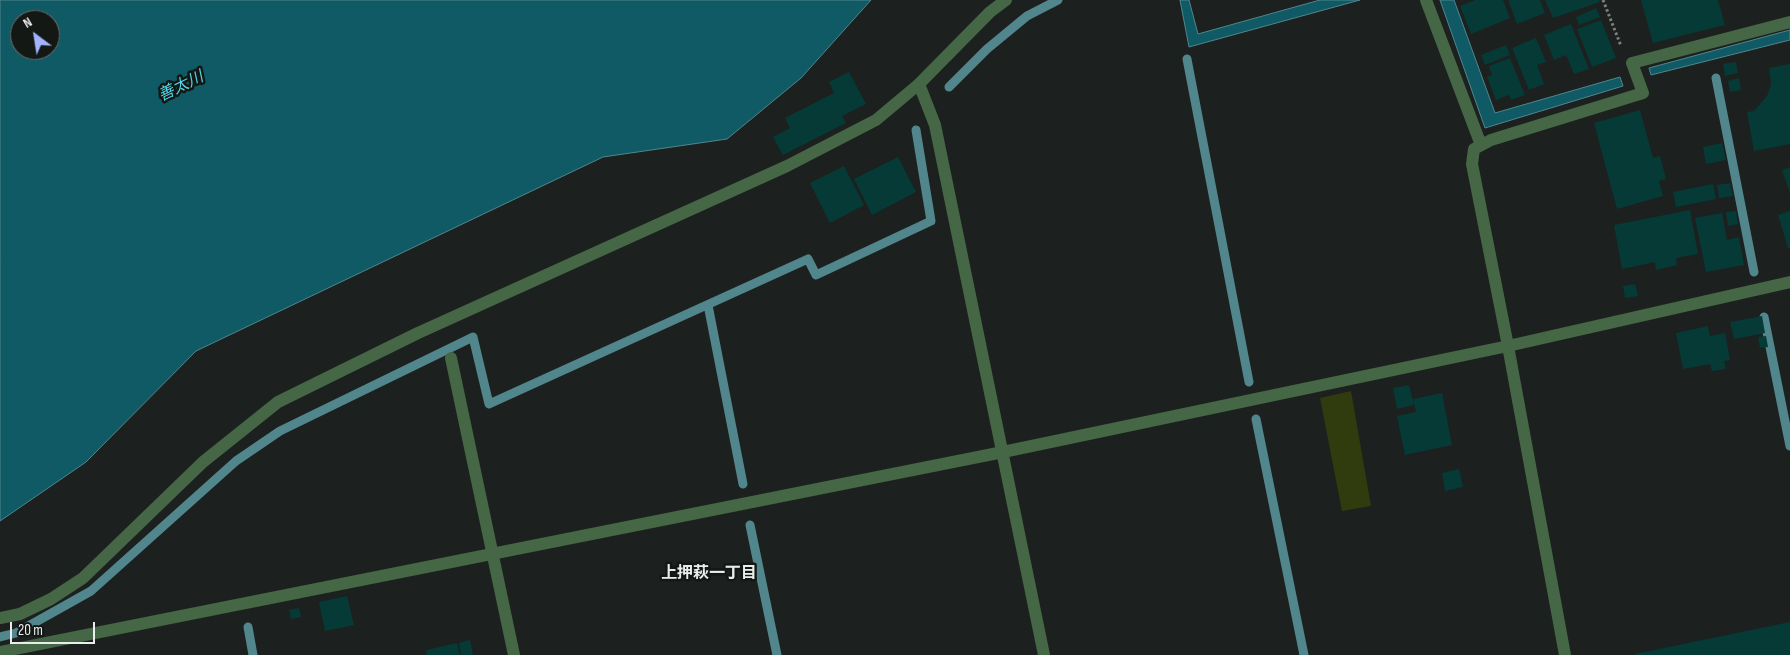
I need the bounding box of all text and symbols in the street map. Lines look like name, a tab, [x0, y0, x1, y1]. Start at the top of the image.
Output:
north arrow	[10, 10, 60, 60]
text: N	[20, 13, 35, 32]
water label: 善太川	[155, 68, 207, 106]
district label: 上押萩一丁目	[661, 564, 757, 584]
scale bar	[12, 612, 98, 644]
text: 20 m	[18, 621, 43, 640]

